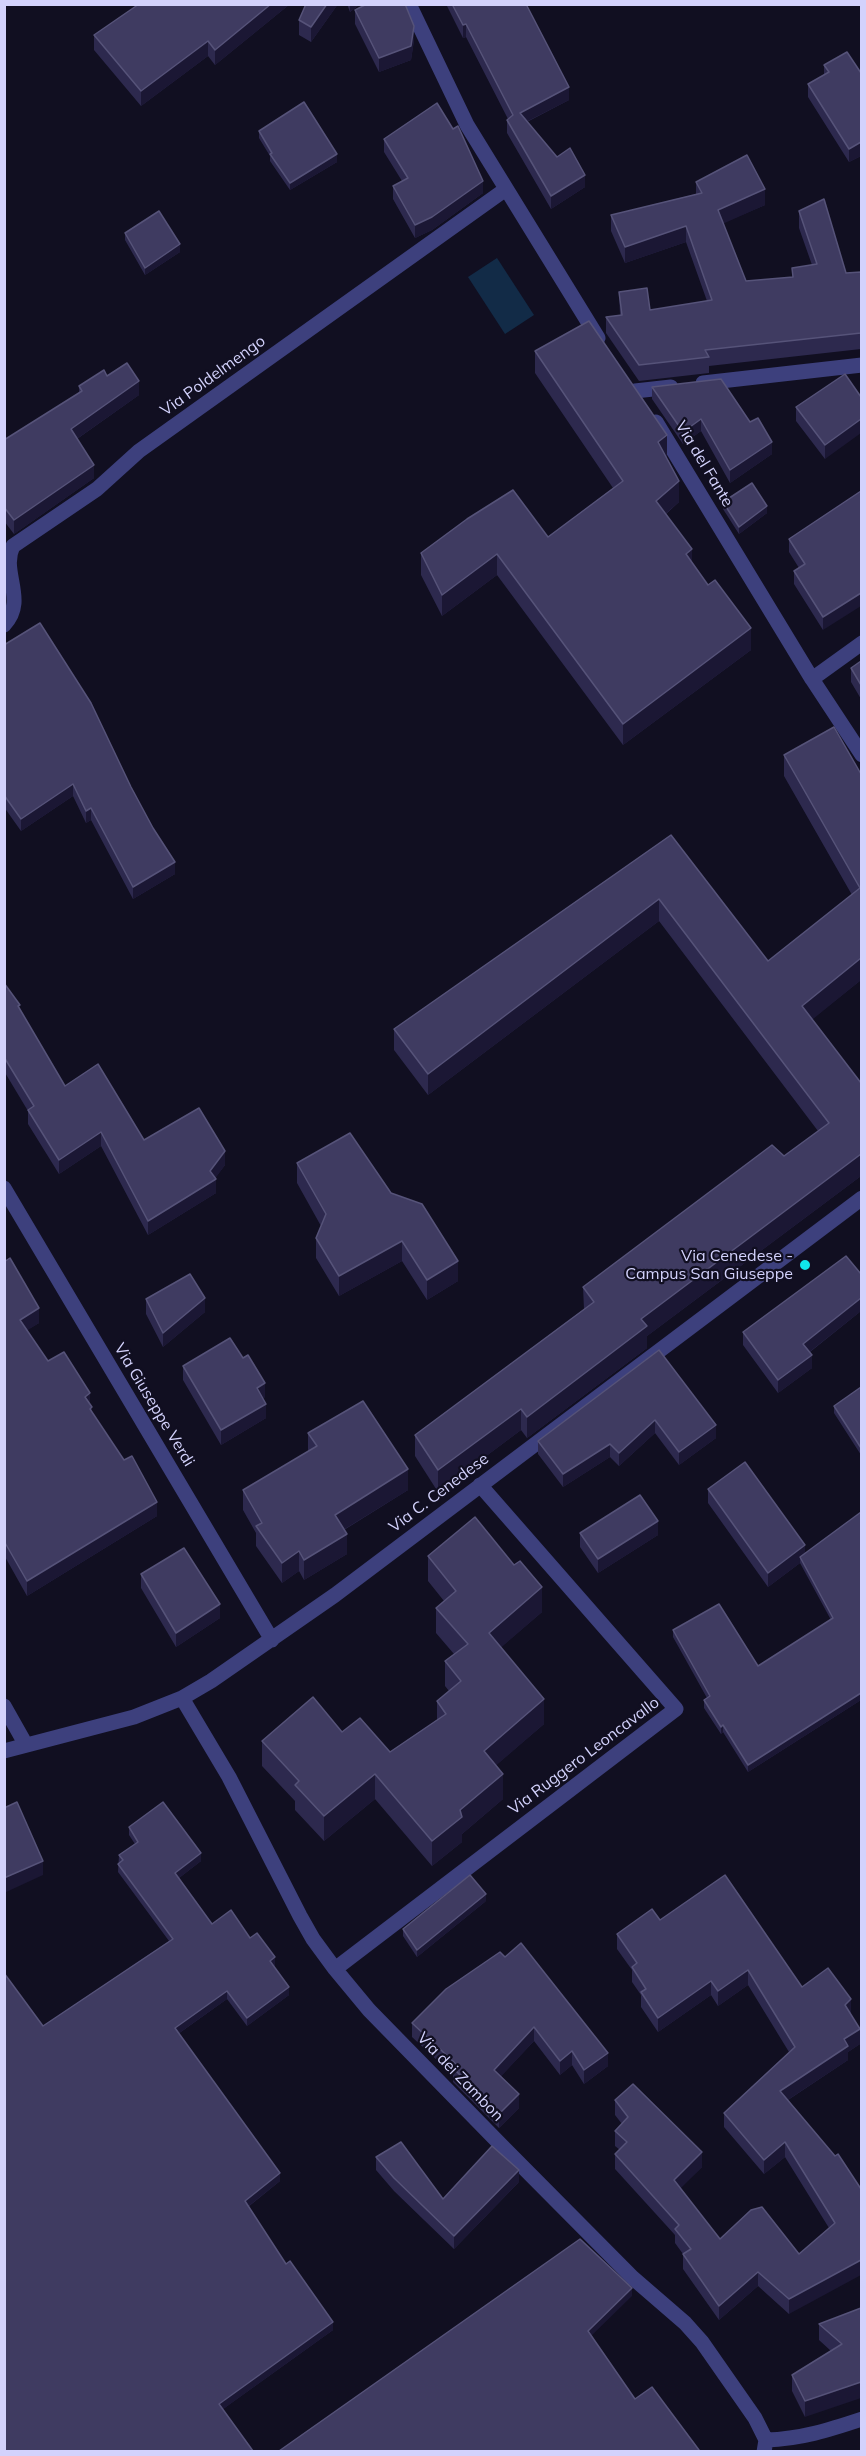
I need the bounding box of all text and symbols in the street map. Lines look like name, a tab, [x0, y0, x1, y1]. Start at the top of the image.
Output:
street label: Via Poldelmengo	[157, 332, 269, 420]
street label: Via del Fante	[671, 418, 737, 510]
place label: Via Cenedese - Campus San Giuseppe	[625, 1246, 793, 1284]
marker: Via Cenedese - Campus San Giuseppe	[798, 1258, 812, 1272]
street label: Via Giuseppe Verdi	[110, 1340, 198, 1470]
street label: Via C. Cenedese	[385, 1449, 493, 1537]
street label: Via Ruggero Leoncavallo	[505, 1693, 663, 1819]
street label: Via dei Zambon	[413, 2029, 507, 2125]

